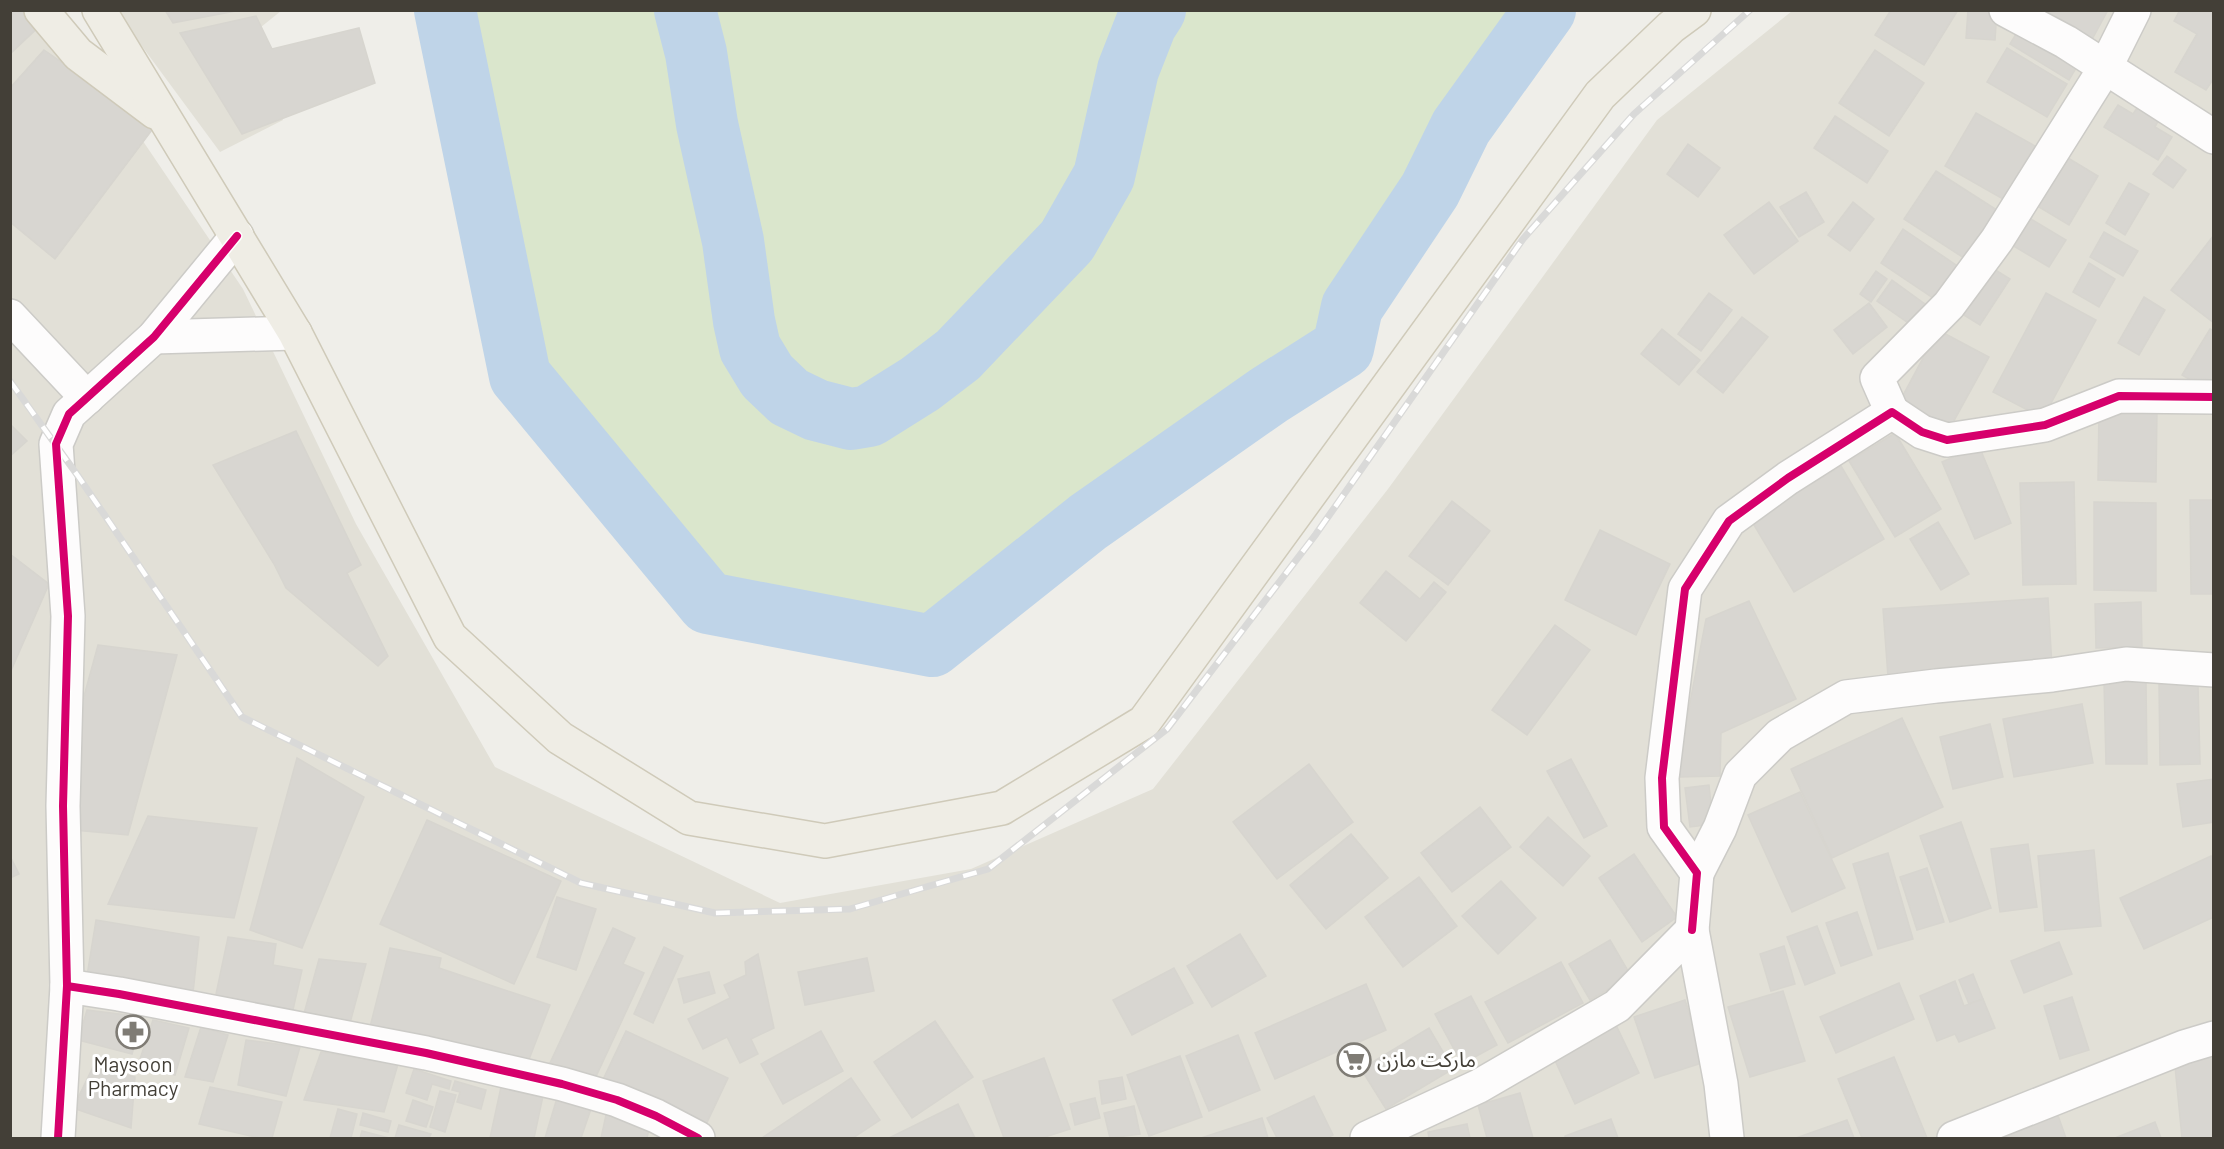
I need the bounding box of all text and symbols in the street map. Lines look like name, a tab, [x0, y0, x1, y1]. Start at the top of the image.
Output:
pharmacy icon: Maysoon Pharmacy	[115, 1014, 151, 1050]
supermarket icon: ماركت مازن	[1336, 1042, 1372, 1078]
place label: ماركت مازن	[1377, 1046, 1476, 1072]
place label: Maysoon Pharmacy	[88, 1051, 179, 1100]

